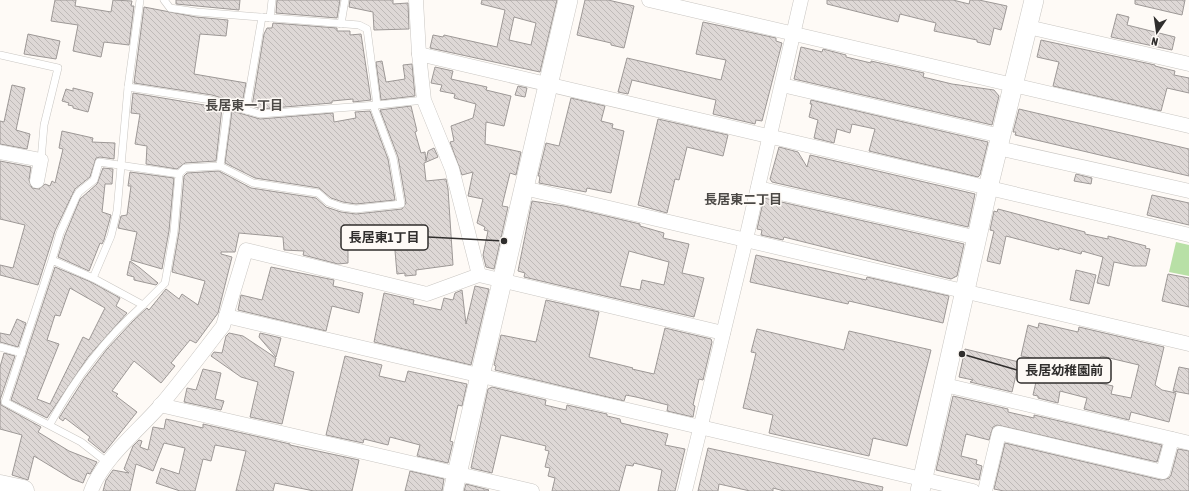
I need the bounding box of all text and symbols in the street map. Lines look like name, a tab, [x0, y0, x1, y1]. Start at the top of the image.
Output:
north arrow	[1137, 12, 1177, 52]
text: N	[1150, 35, 1159, 48]
district label: 長居東一丁目	[205, 98, 283, 113]
district label: 長居東二丁目	[704, 192, 782, 207]
callout: 長居東1丁目	[341, 225, 428, 250]
text: 長居東1丁目	[348, 230, 420, 245]
callout: 長居幼稚園前	[1017, 358, 1111, 383]
text: 長居幼稚園前	[1025, 363, 1103, 378]

